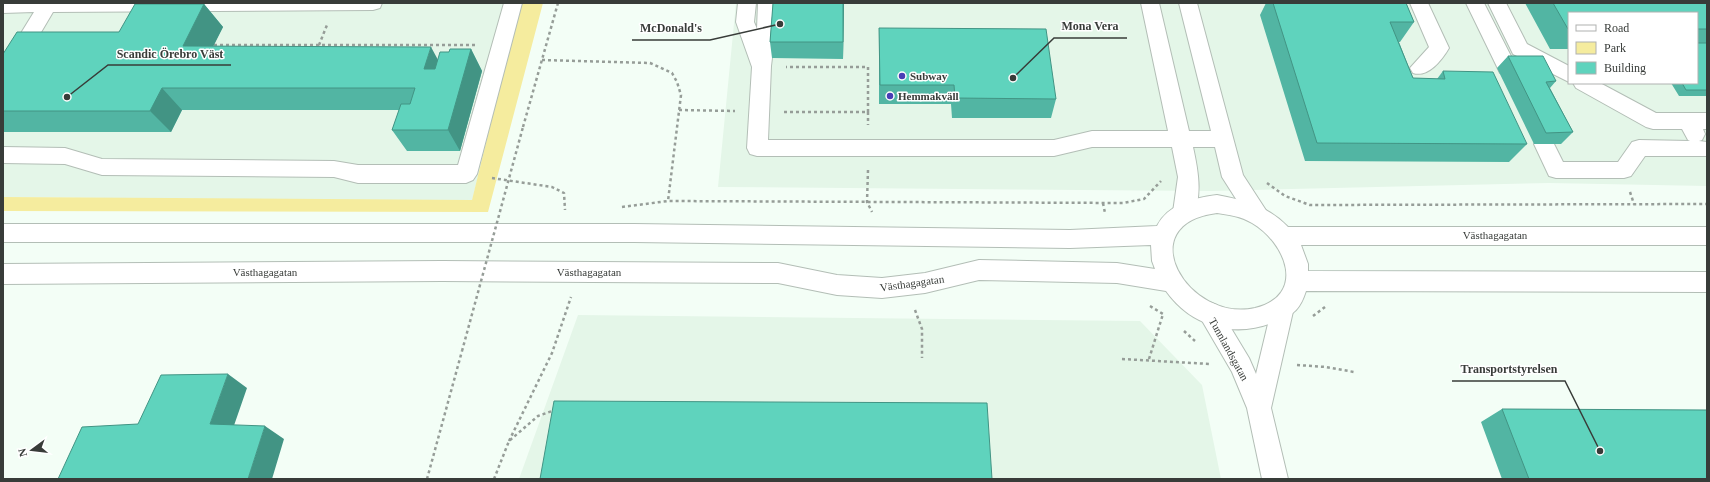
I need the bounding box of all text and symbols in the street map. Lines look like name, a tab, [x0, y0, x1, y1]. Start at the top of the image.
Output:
legend	[1568, 12, 1698, 84]
callout: Mona Vera	[1054, 14, 1127, 38]
callout: McDonald's	[632, 16, 710, 40]
text: Mona Vera	[1062, 19, 1119, 33]
text: McDonald's	[640, 21, 702, 35]
text: Road	[1604, 21, 1629, 35]
callout: Scandic Örebro Väst	[108, 41, 231, 65]
text: Park	[1604, 41, 1626, 55]
text: Scandic Örebro Väst	[117, 47, 223, 61]
text: Building	[1604, 61, 1646, 75]
place label: Subway	[910, 70, 948, 82]
marker: Subway	[897, 71, 907, 81]
place label: Hemmakväll	[898, 90, 959, 102]
marker: Hemmakväll	[885, 91, 895, 101]
street label: Västhagagatan	[1463, 229, 1528, 241]
street label: Västhagagatan	[233, 266, 298, 278]
street label: Västhagagatan	[557, 266, 622, 278]
street label: Västhagagatan	[879, 272, 945, 293]
street label: Tunnlandsgatan	[1207, 316, 1251, 383]
callout: Transportstyrelsen	[1452, 357, 1565, 381]
text: Transportstyrelsen	[1461, 362, 1558, 376]
north arrow	[12, 430, 52, 470]
text: N	[16, 447, 29, 458]

